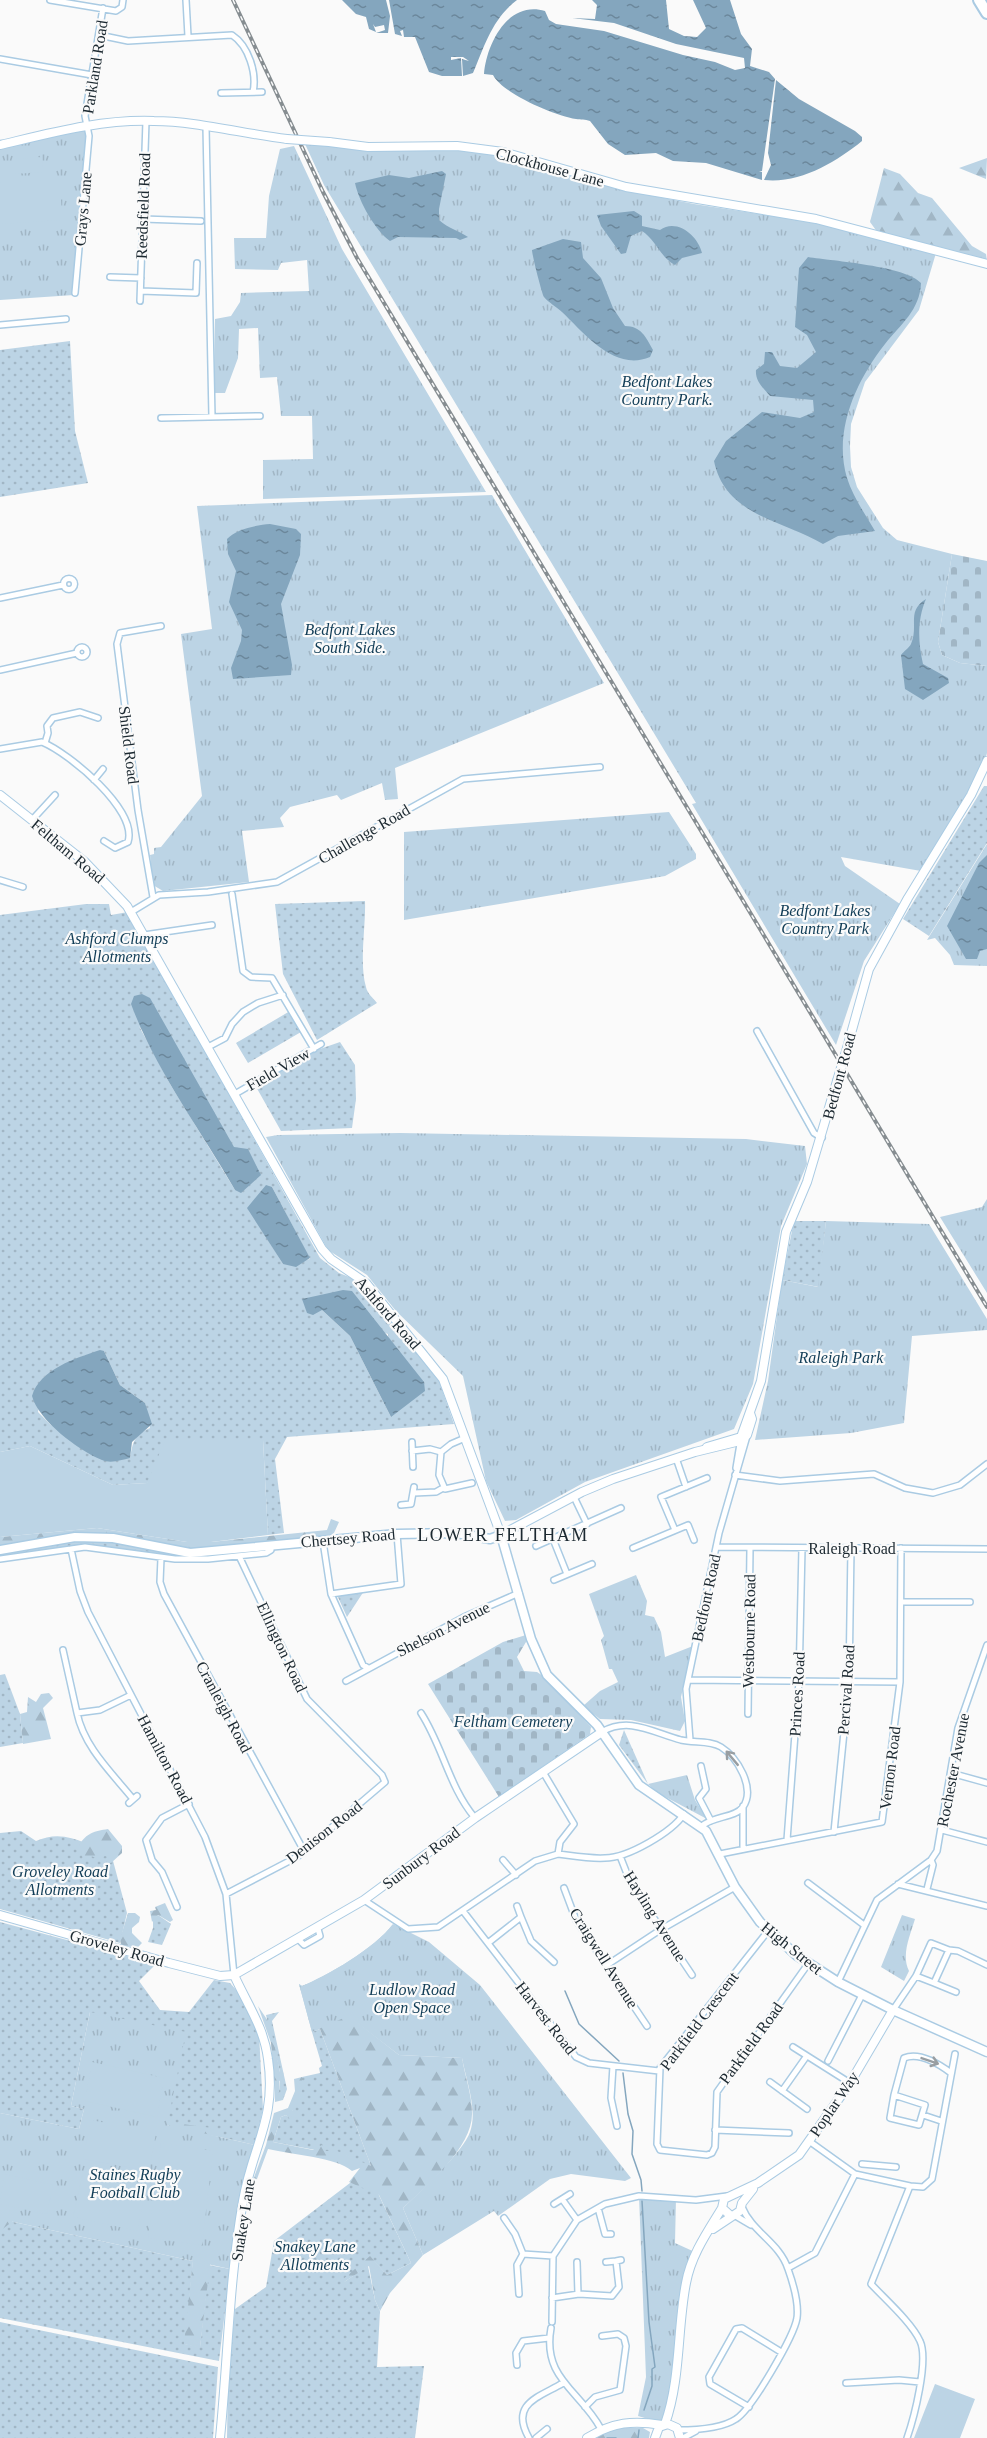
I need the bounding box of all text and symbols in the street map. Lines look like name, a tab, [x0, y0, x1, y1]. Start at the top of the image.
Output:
street label: Parkland Road	[79, 19, 111, 115]
street label: Clockhouse Lane	[494, 144, 606, 190]
street label: Reedsfield Road	[133, 153, 153, 259]
street label: Grays Lane	[71, 171, 96, 247]
park label: Bedfont Lakes Country Park.	[621, 373, 713, 409]
park label: Bedfont Lakes South Side.	[304, 621, 396, 656]
street label: Shield Road	[116, 705, 142, 785]
street label: Challenge Road	[315, 801, 413, 868]
street label: Feltham Road	[28, 815, 108, 887]
park label: Bedfont Lakes Country Park	[779, 902, 871, 938]
park label: Ashford Clumps Allotments	[65, 930, 168, 965]
street label: Bedfont Road	[819, 1031, 859, 1121]
street label: Field View	[243, 1044, 313, 1094]
street label: Ashford Road	[352, 1273, 424, 1353]
park label: Raleigh Park	[798, 1349, 884, 1367]
street label: Chertsey Road	[300, 1525, 396, 1552]
district label: LOWER FELTHAM	[417, 1525, 589, 1545]
street label: Raleigh Road	[808, 1540, 896, 1558]
street label: Bedfont Road	[688, 1553, 724, 1643]
street label: Westbourne Road	[740, 1574, 758, 1688]
street label: Shelson Avenue	[394, 1598, 492, 1660]
street label: Ellington Road	[253, 1599, 310, 1695]
street label: Percival Road	[834, 1644, 858, 1736]
street label: Princes Road	[786, 1651, 808, 1737]
street label: Cranleigh Road	[192, 1658, 255, 1756]
street label: Hamilton Road	[134, 1712, 196, 1806]
street label: Rochester Avenue	[934, 1712, 972, 1828]
park label: Feltham Cemetery	[453, 1713, 573, 1731]
street label: Vernon Road	[876, 1725, 904, 1811]
one-way arrow	[725, 1750, 738, 1766]
street label: Denison Road	[283, 1797, 365, 1867]
street label: Sunbury Road	[379, 1824, 463, 1893]
park label: Groveley Road Allotments	[12, 1863, 109, 1898]
street label: Hayling Avenue	[620, 1868, 690, 1965]
street label: Craigwell Avenue	[566, 1905, 642, 2012]
street label: High Street	[758, 1918, 826, 1979]
street label: Groveley Road	[68, 1926, 166, 1971]
street label: Parkfield Crescent	[657, 1968, 742, 2073]
street label: Harvest Road	[512, 1978, 580, 2058]
park label: Ludlow Road Open Space	[368, 1981, 456, 2017]
street label: Parkfield Road	[716, 1999, 786, 2087]
one-way arrow	[920, 2057, 939, 2068]
street label: Poplar Way	[806, 2068, 863, 2140]
park label: Staines Rugby Football Club	[89, 2166, 181, 2201]
street label: Snakey Lane	[228, 2178, 259, 2263]
park label: Snakey Lane Allotments	[274, 2238, 356, 2273]

